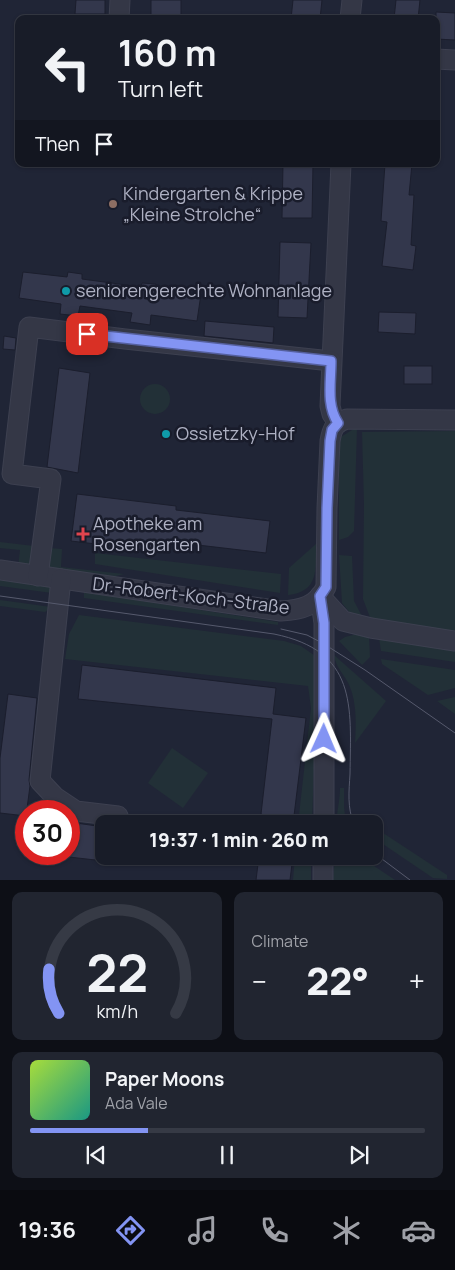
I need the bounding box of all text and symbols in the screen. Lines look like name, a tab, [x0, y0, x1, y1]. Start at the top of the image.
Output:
text: 160 m	[118, 29, 217, 77]
icon: left	[35, 35, 100, 100]
text: Turn left	[118, 74, 203, 104]
icon: arrive	[90, 130, 118, 158]
text: Then	[35, 131, 80, 157]
place label: Kindergarten & Krippe „Kleine Strolche“	[123, 181, 303, 226]
marker: Kindergarten & Krippe „Kleine Strolche“	[107, 198, 119, 210]
place label: seniorengerechte Wohnanlage	[76, 278, 332, 302]
marker: seniorengerechte Wohnanlage	[60, 285, 72, 297]
pin	[66, 313, 108, 355]
icon: arrive	[73, 320, 101, 348]
place label: Ossietzky-Hof	[176, 421, 295, 445]
marker: Ossietzky-Hof	[160, 428, 172, 440]
place label: Apotheke am Rosengarten	[93, 511, 202, 556]
marker: Apotheke am Rosengarten	[77, 528, 89, 540]
street label: Dr.-Robert-Koch-Straße	[91, 571, 291, 619]
position arrow	[297, 712, 349, 764]
speed limit sign: 30	[15, 800, 80, 865]
text: 19:37 · 1 min · 260 m	[149, 827, 329, 853]
text: Climate	[252, 930, 308, 952]
text: 22	[86, 937, 148, 1008]
text: 22°	[306, 954, 369, 1006]
text: −	[252, 962, 267, 1000]
text: +	[409, 962, 425, 1000]
text: km/h	[96, 999, 138, 1023]
text: Paper Moons	[105, 1066, 224, 1092]
text: Ada Vale	[105, 1092, 168, 1114]
icon: previous	[82, 1141, 110, 1169]
icon: pause	[213, 1141, 241, 1169]
icon: next	[345, 1141, 373, 1169]
icon: directions	[113, 1213, 148, 1248]
icon: music	[185, 1213, 220, 1248]
icon: phone	[257, 1213, 292, 1248]
icon: climate	[329, 1213, 364, 1248]
icon: car	[401, 1213, 436, 1248]
text: 19:36	[19, 1215, 76, 1245]

